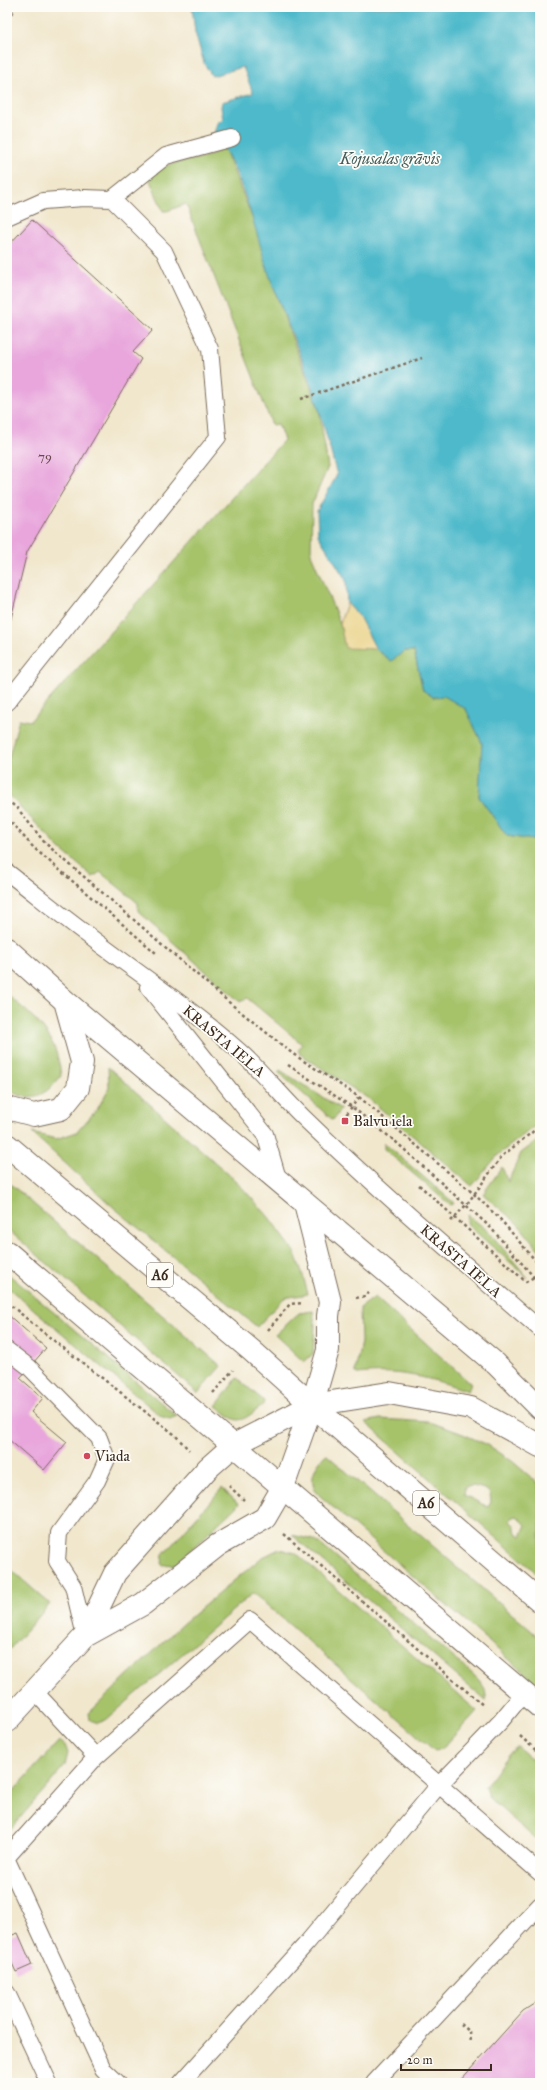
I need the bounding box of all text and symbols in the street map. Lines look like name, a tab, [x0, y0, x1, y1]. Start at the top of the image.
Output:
water label: Kojusalas grāvis	[339, 149, 440, 169]
house number: 79	[38, 449, 52, 465]
street label: KRASTA IELA	[179, 1001, 269, 1081]
place label: Balvu iela	[353, 1112, 413, 1130]
marker: Balvu iela	[340, 1116, 350, 1126]
street label: KRASTA IELA	[417, 1221, 505, 1301]
road number: A6	[147, 1263, 173, 1287]
place label: Viada	[94, 1447, 130, 1465]
marker: Viada	[82, 1451, 92, 1461]
road number: A6	[413, 1491, 439, 1515]
scale bar	[401, 2046, 491, 2072]
text: 20 m	[407, 2053, 433, 2067]

